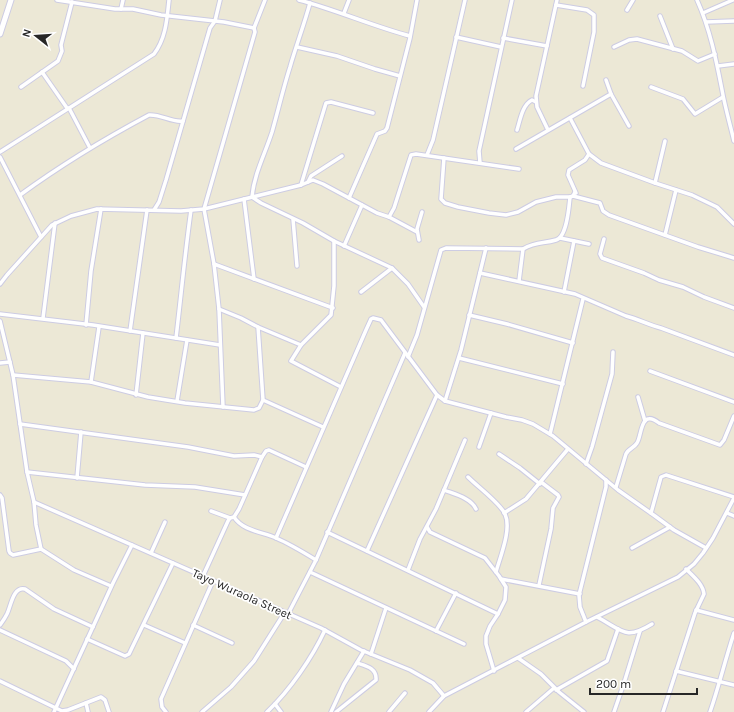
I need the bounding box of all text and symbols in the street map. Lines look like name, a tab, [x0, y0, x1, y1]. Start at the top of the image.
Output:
north arrow	[16, 16, 56, 56]
text: N	[20, 28, 34, 39]
street label: Tayo Wuraola Street	[190, 566, 294, 622]
scale bar	[590, 670, 697, 696]
text: 200 m	[596, 677, 631, 691]

